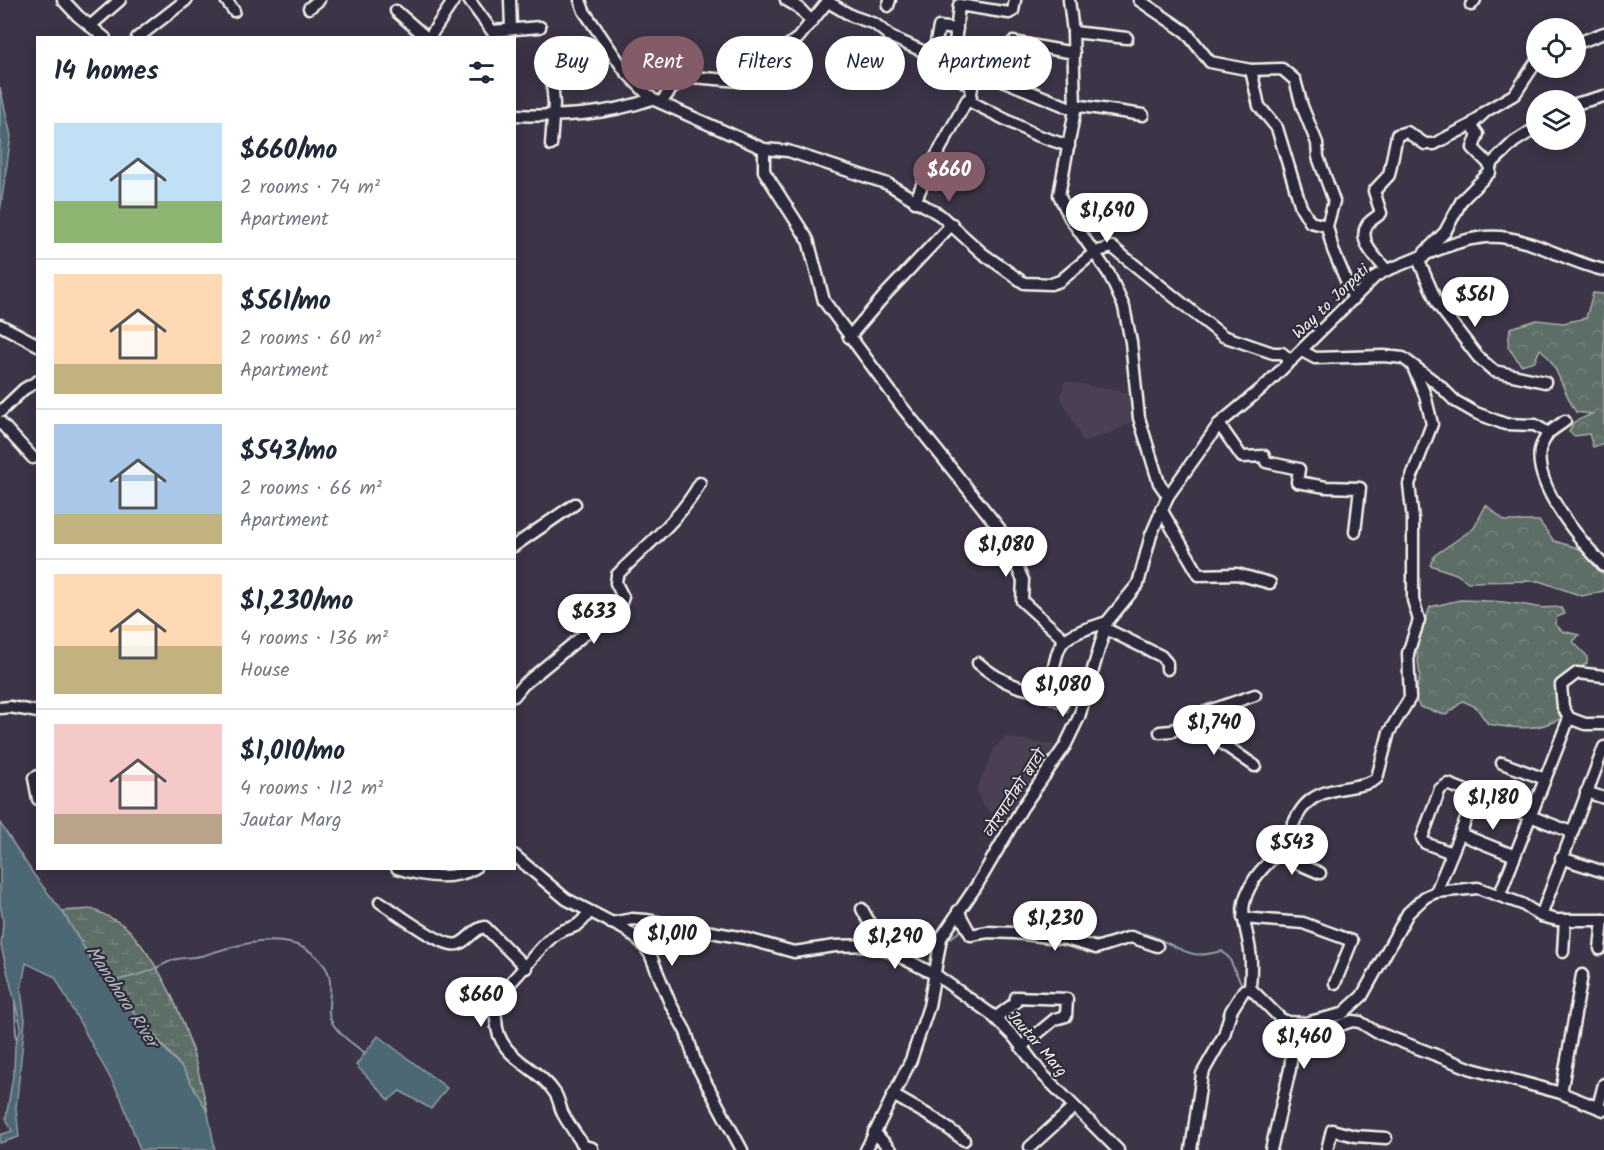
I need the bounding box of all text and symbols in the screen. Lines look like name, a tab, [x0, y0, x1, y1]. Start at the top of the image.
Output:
map controls	[1526, 18, 1586, 150]
button: locate	[1526, 18, 1586, 78]
chip: Buy	[534, 36, 609, 90]
chip: Rent	[621, 36, 704, 90]
chip: Filters	[716, 36, 813, 90]
chip: New	[825, 36, 905, 90]
chip: Apartment	[917, 36, 1052, 90]
text: 14 homes	[54, 51, 159, 93]
icon: filters	[465, 56, 498, 89]
button: layers	[1526, 90, 1586, 150]
text: $660/mo	[240, 130, 337, 172]
icon: home	[102, 147, 174, 219]
pin: $660	[913, 152, 985, 203]
text: $660	[927, 155, 971, 187]
text: 2 rooms · 74 m²	[240, 172, 380, 204]
pin: $1,690	[1058, 193, 1156, 244]
text: $1,690	[1080, 196, 1134, 228]
text: Apartment	[240, 204, 329, 236]
street label: Way to Jorpati	[1287, 258, 1376, 345]
pin: $561	[1439, 277, 1511, 328]
text: $561	[1456, 280, 1494, 312]
text: $561/mo	[240, 281, 331, 323]
icon: home	[102, 298, 174, 370]
text: 2 rooms · 60 m²	[240, 323, 381, 355]
text: Apartment	[240, 355, 329, 387]
text: $543/mo	[240, 431, 337, 473]
icon: home	[102, 448, 174, 520]
text: 2 rooms · 66 m²	[240, 473, 382, 505]
text: Apartment	[240, 505, 329, 537]
pin: $1,080	[957, 527, 1055, 578]
text: $1,080	[978, 530, 1034, 562]
text: $1,230/mo	[240, 581, 353, 623]
pin: $633	[558, 594, 630, 645]
text: $633	[572, 597, 616, 629]
icon: home	[102, 598, 174, 670]
text: 4 rooms · 136 m²	[240, 623, 388, 655]
text: House	[240, 655, 290, 687]
pin: $1,080	[1014, 667, 1112, 718]
text: $1,080	[1035, 670, 1091, 702]
pin: $1,740	[1165, 705, 1263, 756]
text: $1,740	[1187, 708, 1241, 740]
text: $1,010/mo	[240, 731, 345, 773]
street label: जोरपाटीको बाटो	[977, 743, 1054, 843]
icon: home	[102, 748, 174, 820]
text: 4 rooms · 112 m²	[240, 773, 383, 805]
pin: $1,180	[1444, 780, 1542, 831]
text: $1,180	[1467, 783, 1519, 815]
text: Jautar Marg	[240, 805, 341, 837]
pin: $543	[1256, 825, 1328, 876]
text: $543	[1270, 828, 1314, 860]
pin: $1,230	[1006, 901, 1104, 952]
text: $1,230	[1027, 904, 1083, 936]
pin: $1,010	[623, 916, 721, 967]
text: $1,010	[647, 919, 697, 951]
pin: $1,290	[846, 919, 944, 970]
text: $1,290	[867, 922, 923, 954]
water label: Manohara River	[77, 940, 167, 1057]
pin: $660	[445, 977, 517, 1028]
text: $660	[459, 980, 503, 1012]
street label: Jautar Marg	[1001, 1005, 1073, 1083]
pin: $1,460	[1255, 1019, 1353, 1070]
text: $1,460	[1276, 1022, 1332, 1054]

